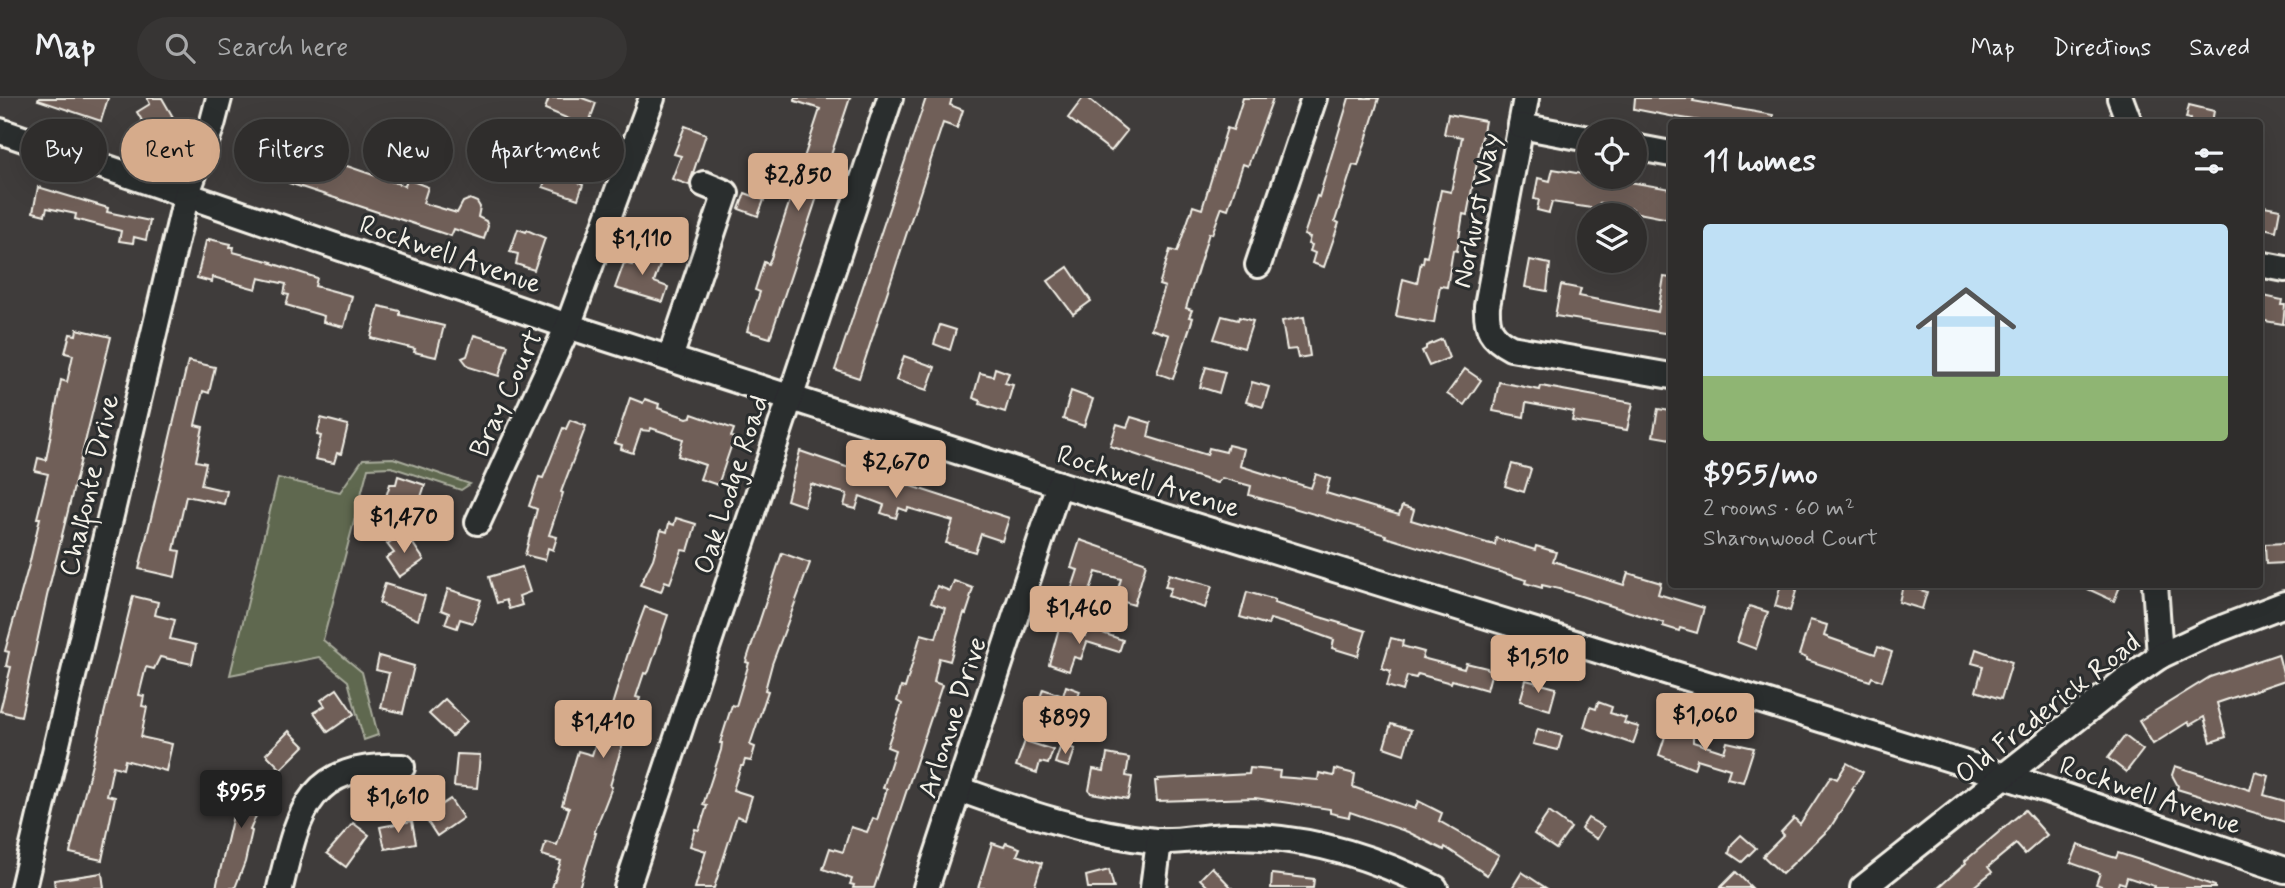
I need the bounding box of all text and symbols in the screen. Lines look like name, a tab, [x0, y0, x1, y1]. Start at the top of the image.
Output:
search box	[137, 17, 627, 80]
text: Map	[35, 26, 95, 70]
icon: search	[161, 29, 199, 67]
text: Search here	[217, 31, 348, 65]
text: Map	[1971, 33, 2015, 64]
text: Directions	[2053, 33, 2151, 64]
text: Saved	[2189, 33, 2250, 64]
chip: Buy	[21, 119, 107, 182]
chip: Rent	[121, 119, 220, 182]
chip: Filters	[234, 119, 349, 182]
chip: New	[363, 119, 453, 182]
chip: Apartment	[467, 119, 624, 182]
map controls	[1577, 119, 1647, 273]
button: locate	[1577, 119, 1647, 189]
street label: Norhurst Way	[1444, 130, 1511, 291]
text: 11 homes	[1703, 142, 1816, 181]
icon: filters	[2190, 142, 2228, 180]
pin: $2,850	[741, 153, 855, 213]
text: $2,850	[764, 161, 832, 191]
button: layers	[1577, 203, 1647, 273]
street label: Rockwell Avenue	[354, 207, 546, 304]
pin: $1,110	[585, 218, 699, 277]
text: $1,110	[612, 225, 672, 255]
icon: home	[1903, 269, 2029, 395]
street label: Bray Court	[462, 324, 553, 464]
street label: Oak Lodge Road	[686, 390, 779, 579]
street label: Chalfonte Drive	[52, 391, 131, 581]
street label: Rockwell Avenue	[1052, 437, 1245, 528]
pin: $2,670	[839, 440, 953, 500]
text: $2,670	[862, 448, 930, 478]
text: $955/mo	[1703, 455, 1818, 494]
text: 2 rooms · 60 m²	[1703, 494, 1855, 524]
pin: $1,470	[347, 496, 461, 555]
text: $1,470	[370, 503, 438, 533]
text: Sharonwood Court	[1703, 524, 1878, 554]
pin: $1,460	[1022, 587, 1136, 646]
text: $1,460	[1046, 594, 1112, 624]
street label: Old Frederick Road	[1948, 625, 2149, 793]
street label: Arlonne Drive	[910, 632, 997, 803]
pin: $1,510	[1481, 636, 1595, 695]
text: $1,510	[1507, 643, 1569, 673]
pin: $1,060	[1648, 694, 1762, 753]
pin: $899	[1024, 696, 1106, 756]
pin: $1,410	[546, 700, 660, 760]
text: $1,060	[1672, 701, 1738, 731]
text: $899	[1039, 704, 1091, 734]
text: $1,410	[571, 708, 635, 738]
street label: Rockwell Avenue	[2054, 748, 2246, 845]
pin: $955	[200, 770, 282, 830]
pin: $1,610	[341, 776, 455, 835]
text: $955	[216, 778, 266, 808]
text: $1,610	[366, 783, 430, 813]

